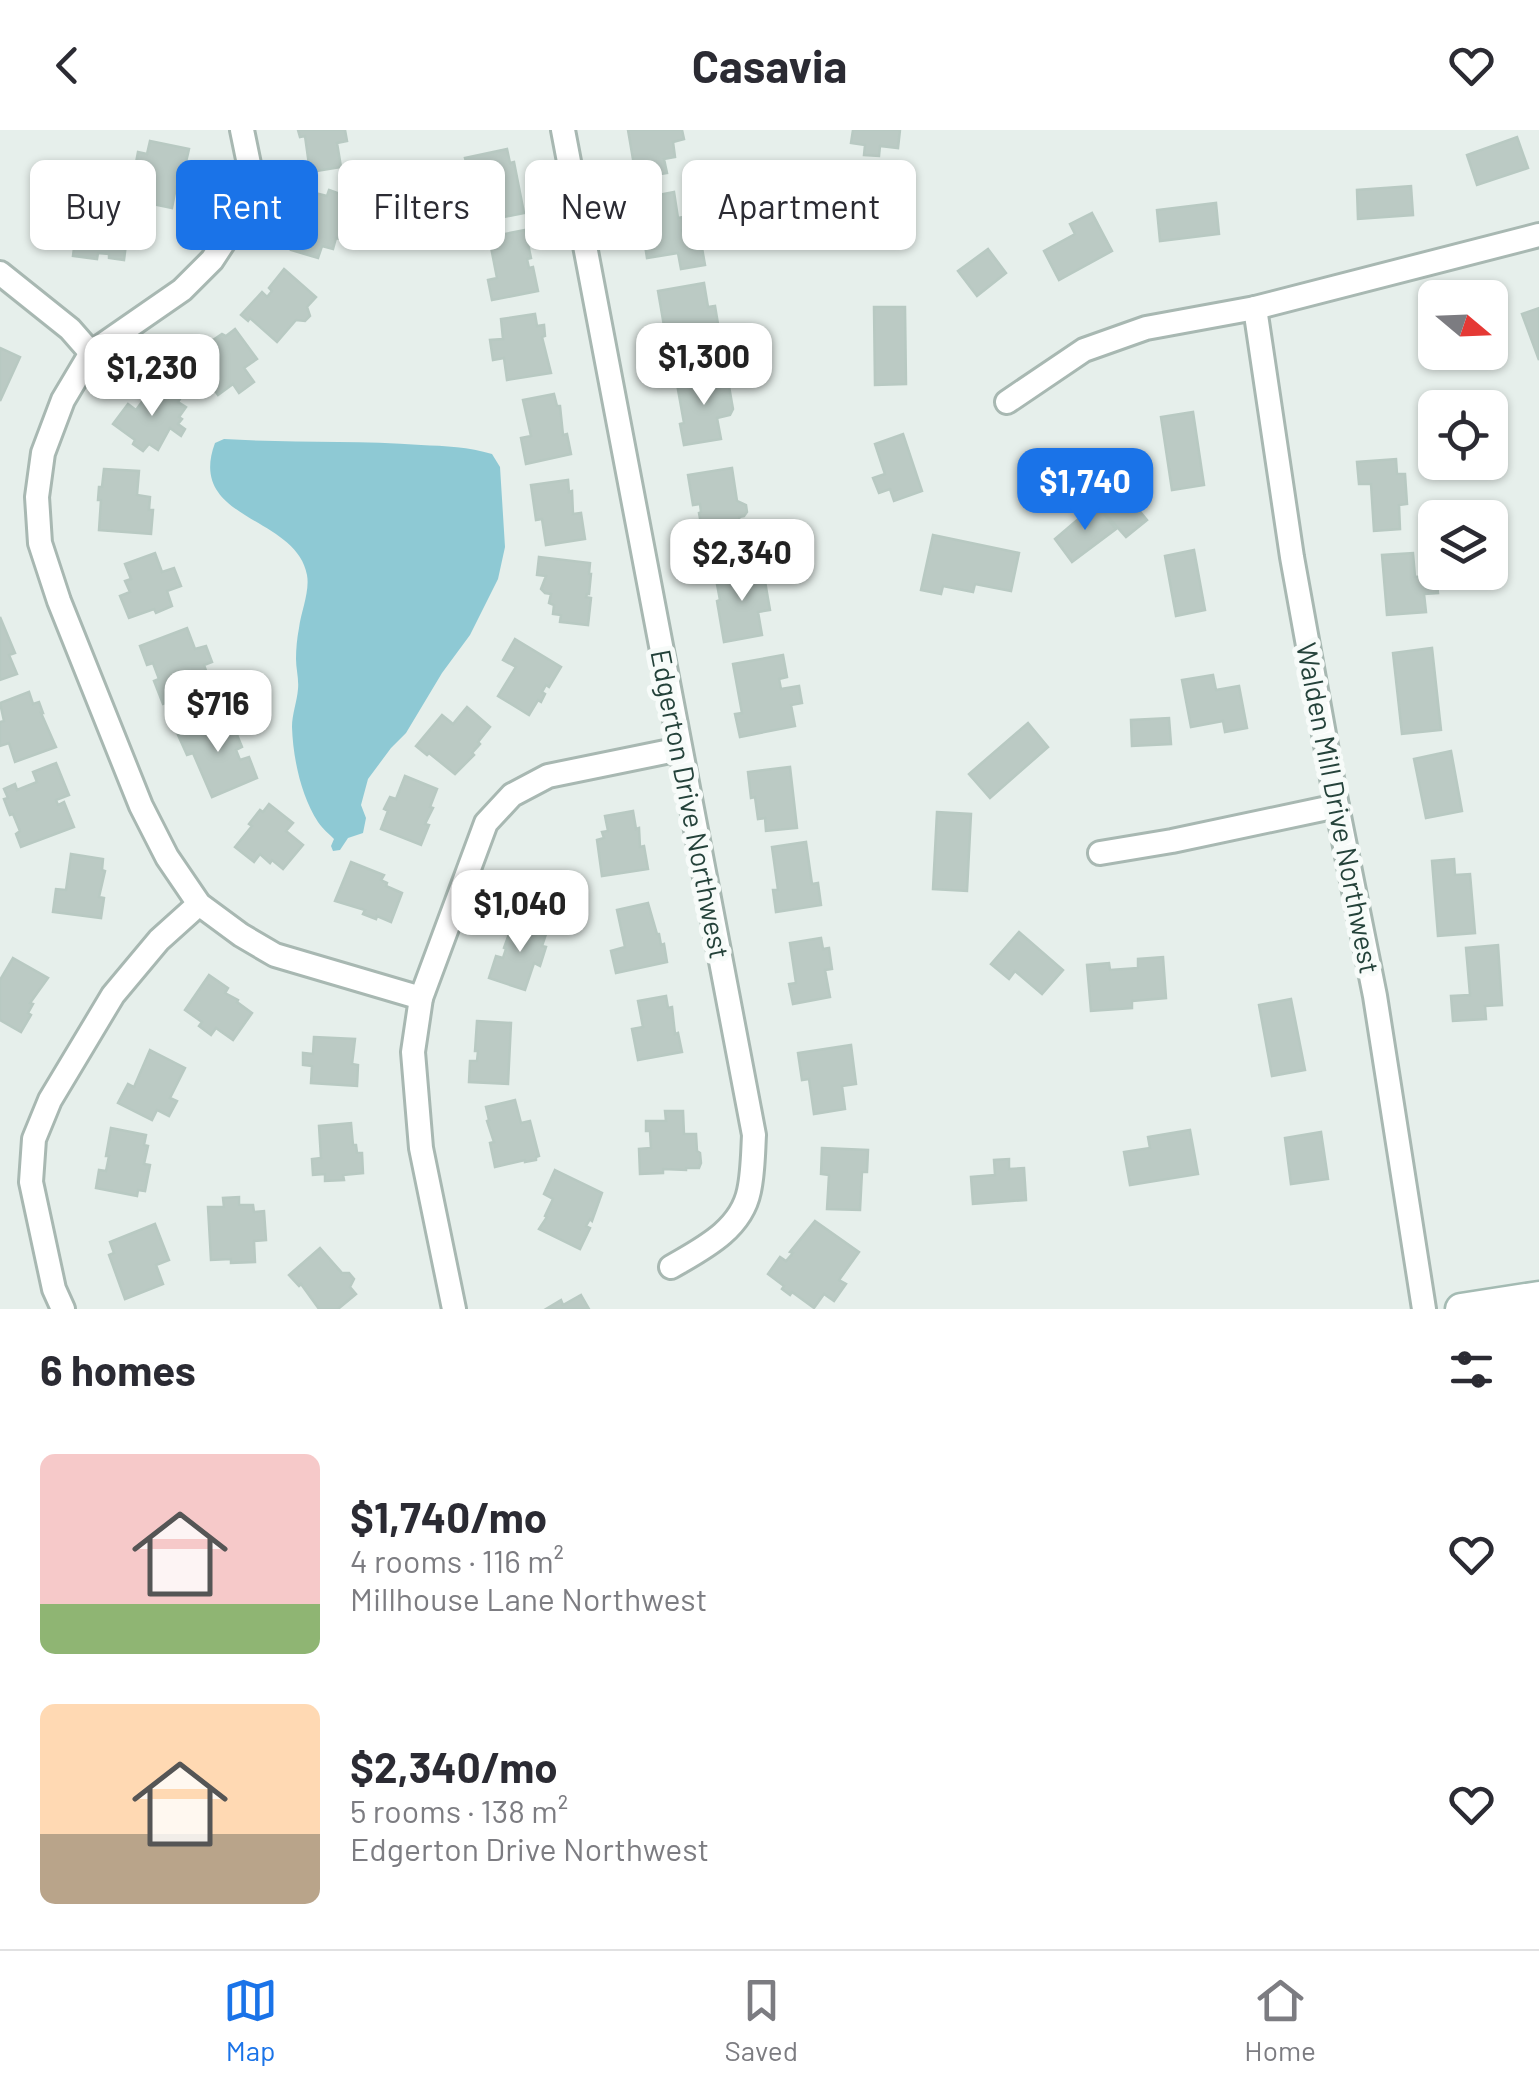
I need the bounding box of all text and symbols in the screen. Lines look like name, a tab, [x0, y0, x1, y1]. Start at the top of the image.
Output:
icon: back	[40, 38, 95, 93]
text: Casavia	[692, 38, 847, 92]
icon: heart	[1444, 38, 1499, 93]
chip: Buy	[30, 160, 156, 250]
chip: Rent	[176, 160, 318, 250]
chip: Filters	[338, 160, 505, 250]
chip: New	[525, 160, 662, 250]
chip: Apartment	[682, 160, 916, 250]
north arrow	[1418, 280, 1508, 370]
map controls	[1418, 280, 1508, 590]
pin: $1,300	[623, 323, 785, 408]
pin: $1,230	[71, 334, 233, 419]
text: $1,300	[658, 336, 750, 374]
text: $1,230	[106, 347, 198, 385]
button: locate	[1418, 390, 1508, 480]
pin: $1,740	[1004, 448, 1166, 533]
text: $1,740	[1039, 461, 1131, 499]
button: layers	[1418, 500, 1508, 590]
pin: $2,340	[661, 519, 823, 604]
text: $2,340	[692, 532, 792, 570]
street label: Walden Mill Drive Northwest	[1290, 640, 1388, 976]
street label: Edgerton Drive Northwest	[644, 647, 738, 961]
pin: $716	[159, 670, 277, 755]
text: $716	[187, 683, 249, 721]
pin: $1,040	[439, 870, 601, 955]
text: $1,040	[473, 883, 567, 921]
icon: filters	[1444, 1342, 1499, 1397]
text: 6 homes	[40, 1344, 196, 1394]
text: $1,740/mo	[350, 1491, 547, 1541]
icon: home	[120, 1494, 240, 1614]
icon: heart	[1444, 1527, 1499, 1582]
text: 4 rooms · 116 m²	[350, 1541, 564, 1579]
text: Millhouse Lane Northwest	[350, 1579, 707, 1617]
text: $2,340/mo	[350, 1741, 558, 1791]
icon: home	[120, 1744, 240, 1864]
icon: heart	[1444, 1777, 1499, 1832]
text: 5 rooms · 138 m²	[350, 1791, 568, 1829]
text: Edgerton Drive Northwest	[350, 1829, 709, 1867]
tab: Map	[223, 1973, 278, 2067]
tab: Saved	[725, 1973, 798, 2067]
tab: Home	[1244, 1973, 1316, 2067]

